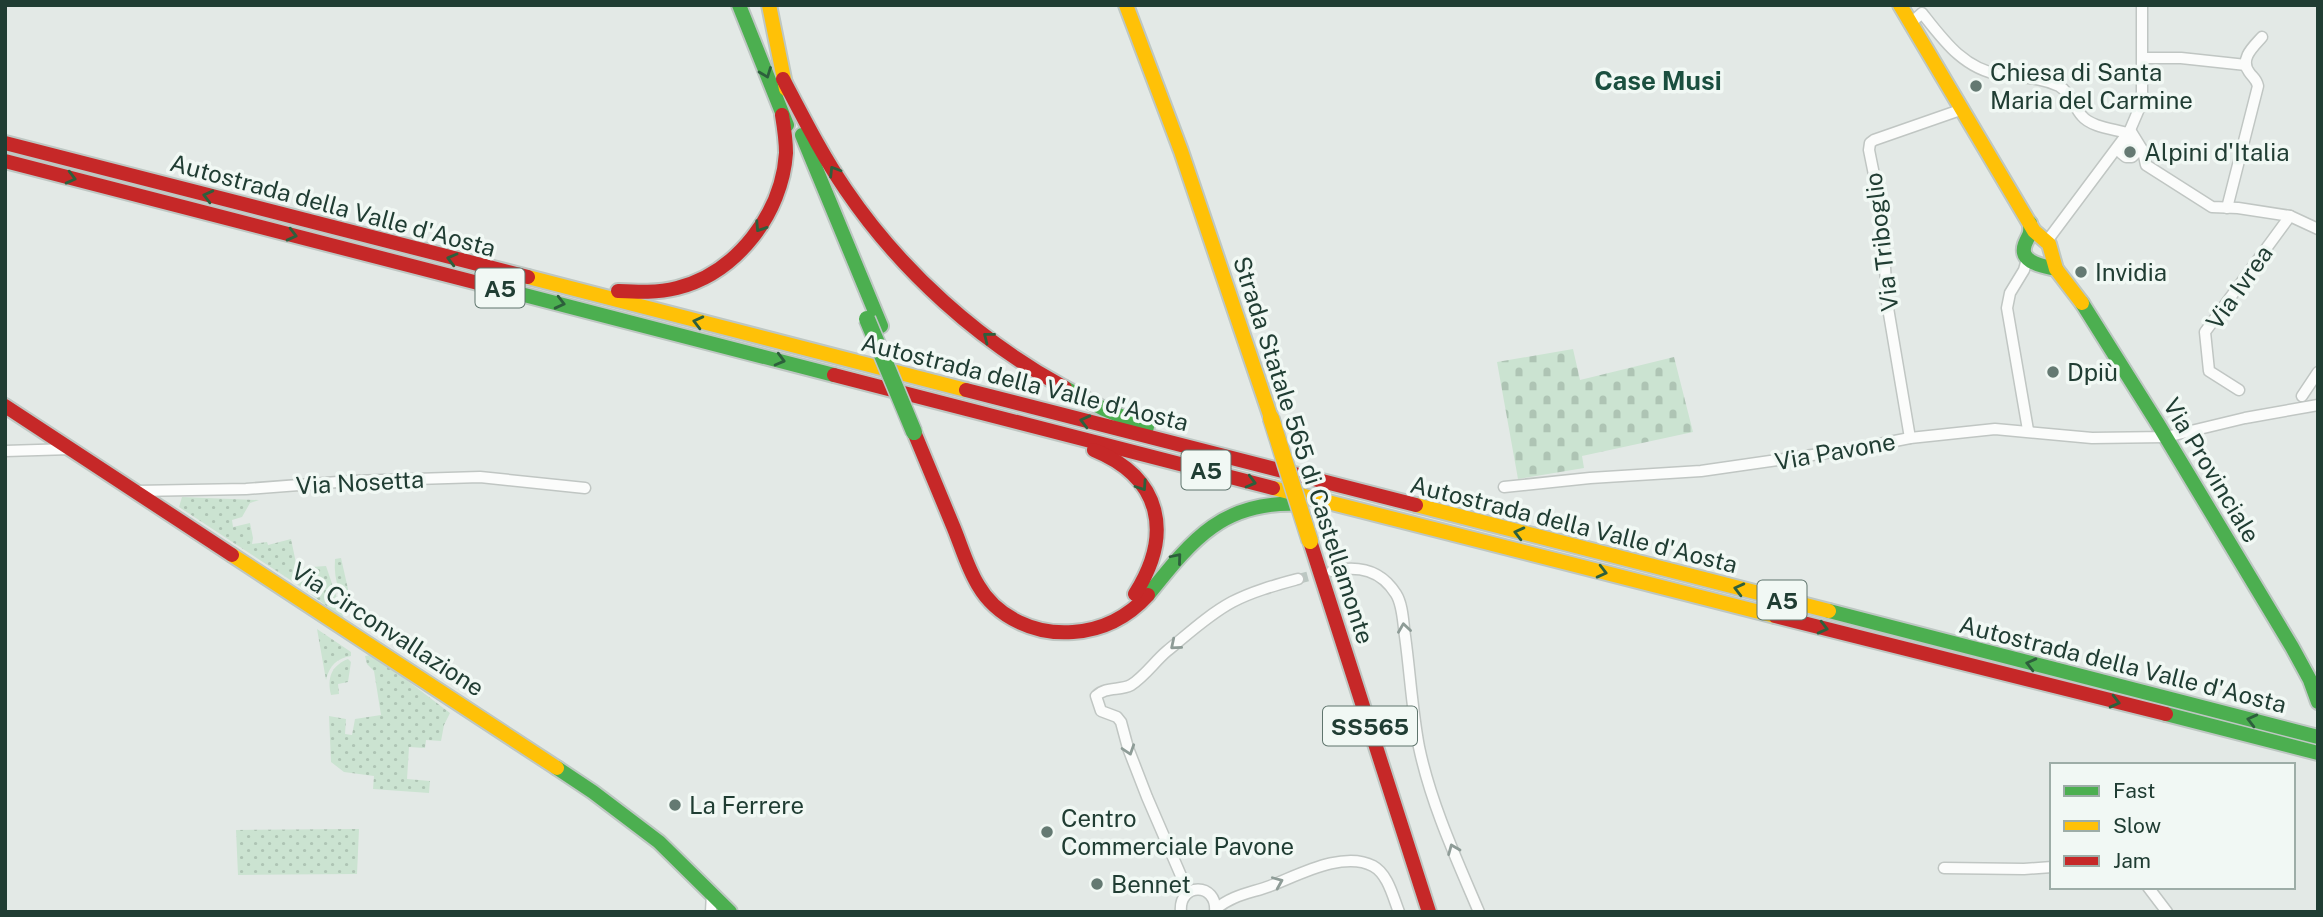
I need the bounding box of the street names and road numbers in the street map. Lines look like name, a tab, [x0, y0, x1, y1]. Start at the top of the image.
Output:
street label: Autostrada della Valle d'Aosta	[167, 148, 499, 262]
street label: Via Triboglio	[1859, 171, 1903, 313]
street label: Via Ivrea	[2200, 240, 2278, 334]
street label: Strada Statale 565 di Castellamonte	[1228, 253, 1380, 647]
road number: A5	[476, 268, 524, 308]
street label: Autostrada della Valle d'Aosta	[859, 328, 1191, 436]
street label: Via Provinciale	[2158, 393, 2266, 547]
street label: Via Pavone	[1772, 427, 1898, 475]
road number: A5	[1182, 450, 1230, 490]
street label: Via Nosetta	[295, 465, 425, 499]
street label: Autostrada della Valle d'Aosta	[1408, 470, 1740, 578]
street label: Via Circonvallazione	[287, 556, 489, 702]
road number: A5	[1758, 580, 1806, 620]
street label: Autostrada della Valle d'Aosta	[1957, 610, 2289, 718]
road number: SS565	[1323, 706, 1417, 746]

